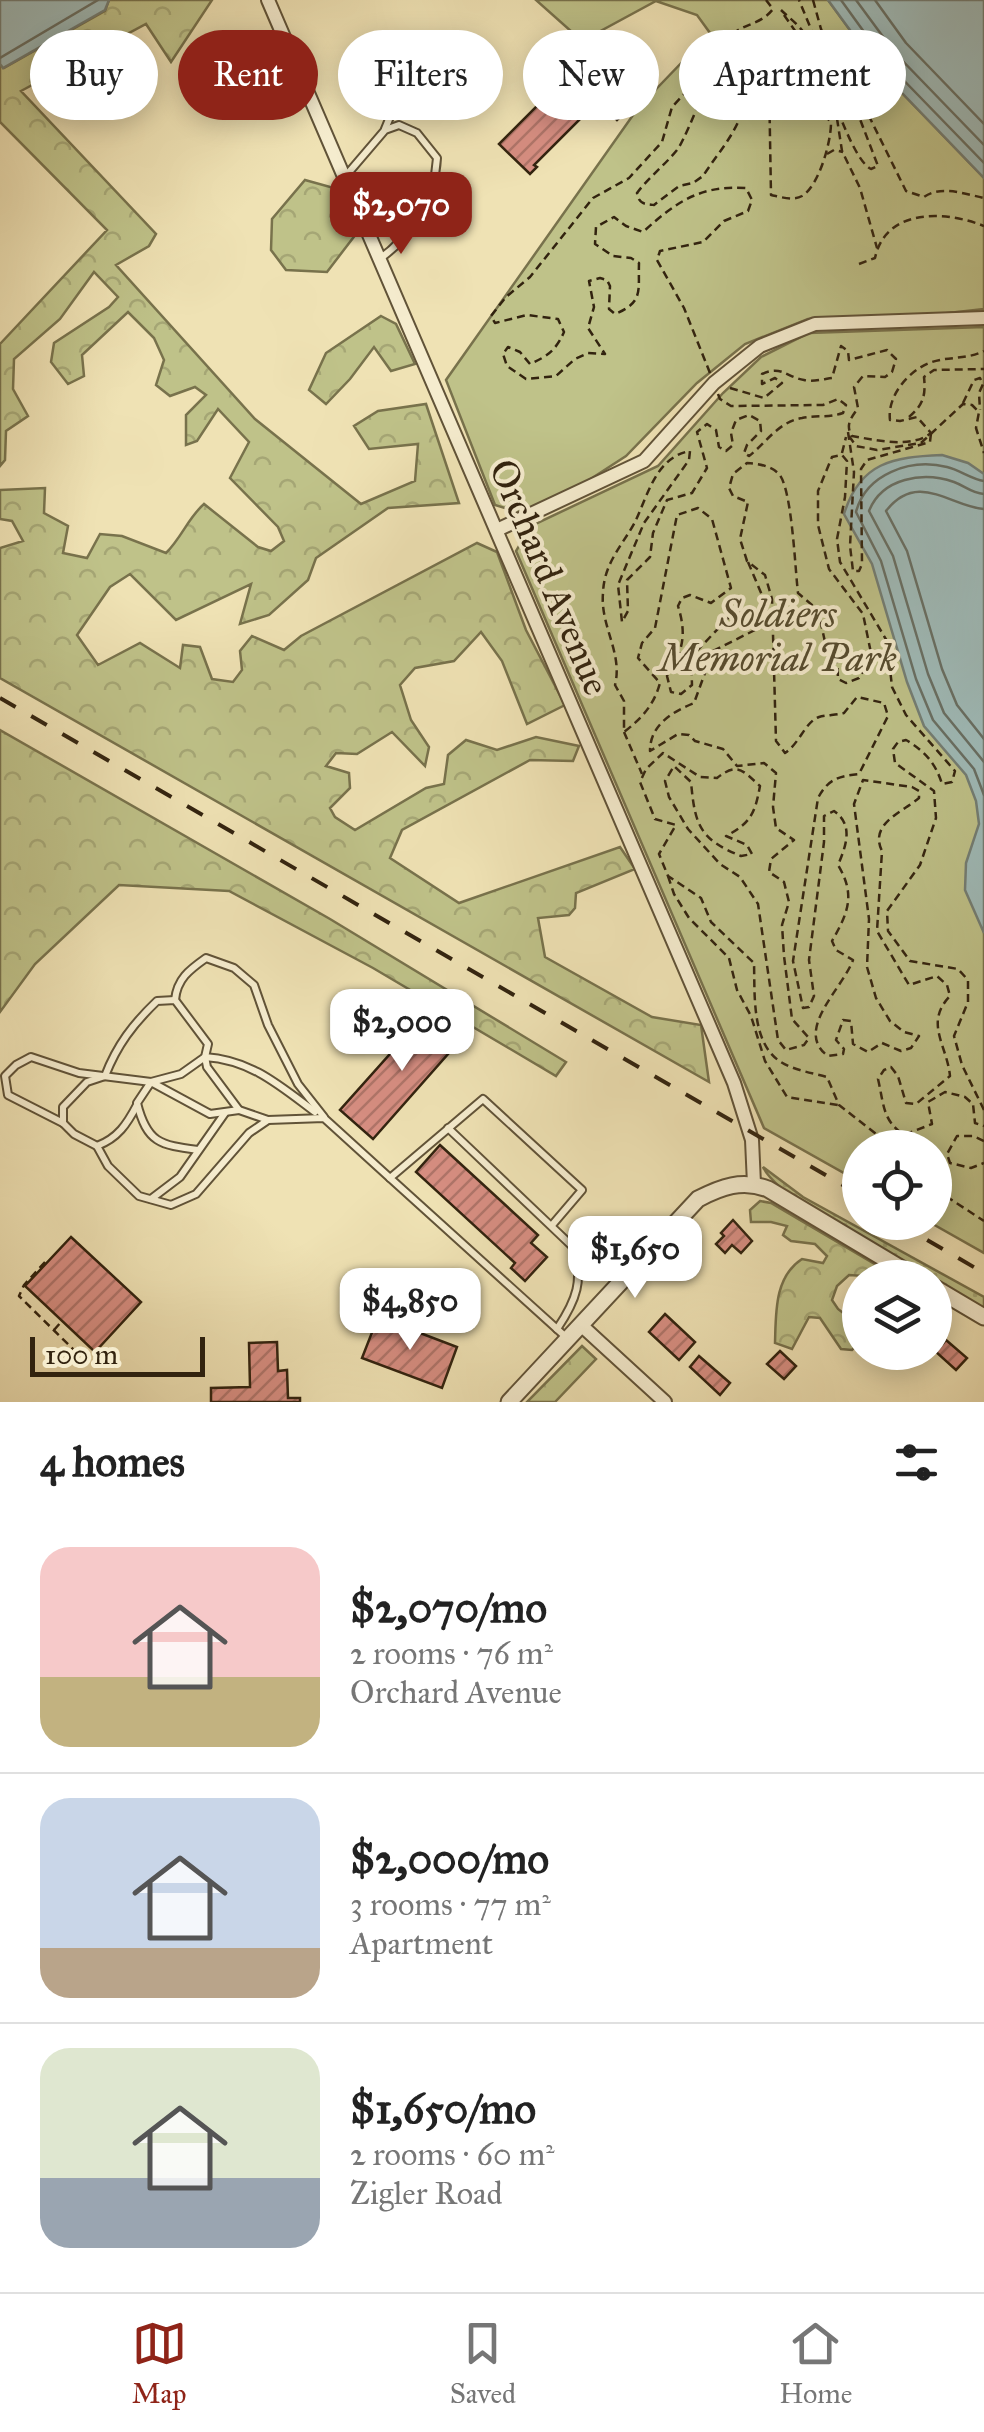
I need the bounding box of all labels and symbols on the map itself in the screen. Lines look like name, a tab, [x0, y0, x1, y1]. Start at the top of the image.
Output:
pin: $2,070	[320, 172, 482, 257]
street label: Orchard Avenue	[480, 452, 620, 702]
park label: Soldiers Memorial Park	[656, 591, 897, 681]
pin: $2,000	[321, 989, 483, 1074]
pin: $1,650	[554, 1216, 716, 1301]
pin: $4,850	[329, 1268, 491, 1353]
scale bar	[30, 1332, 205, 1376]

